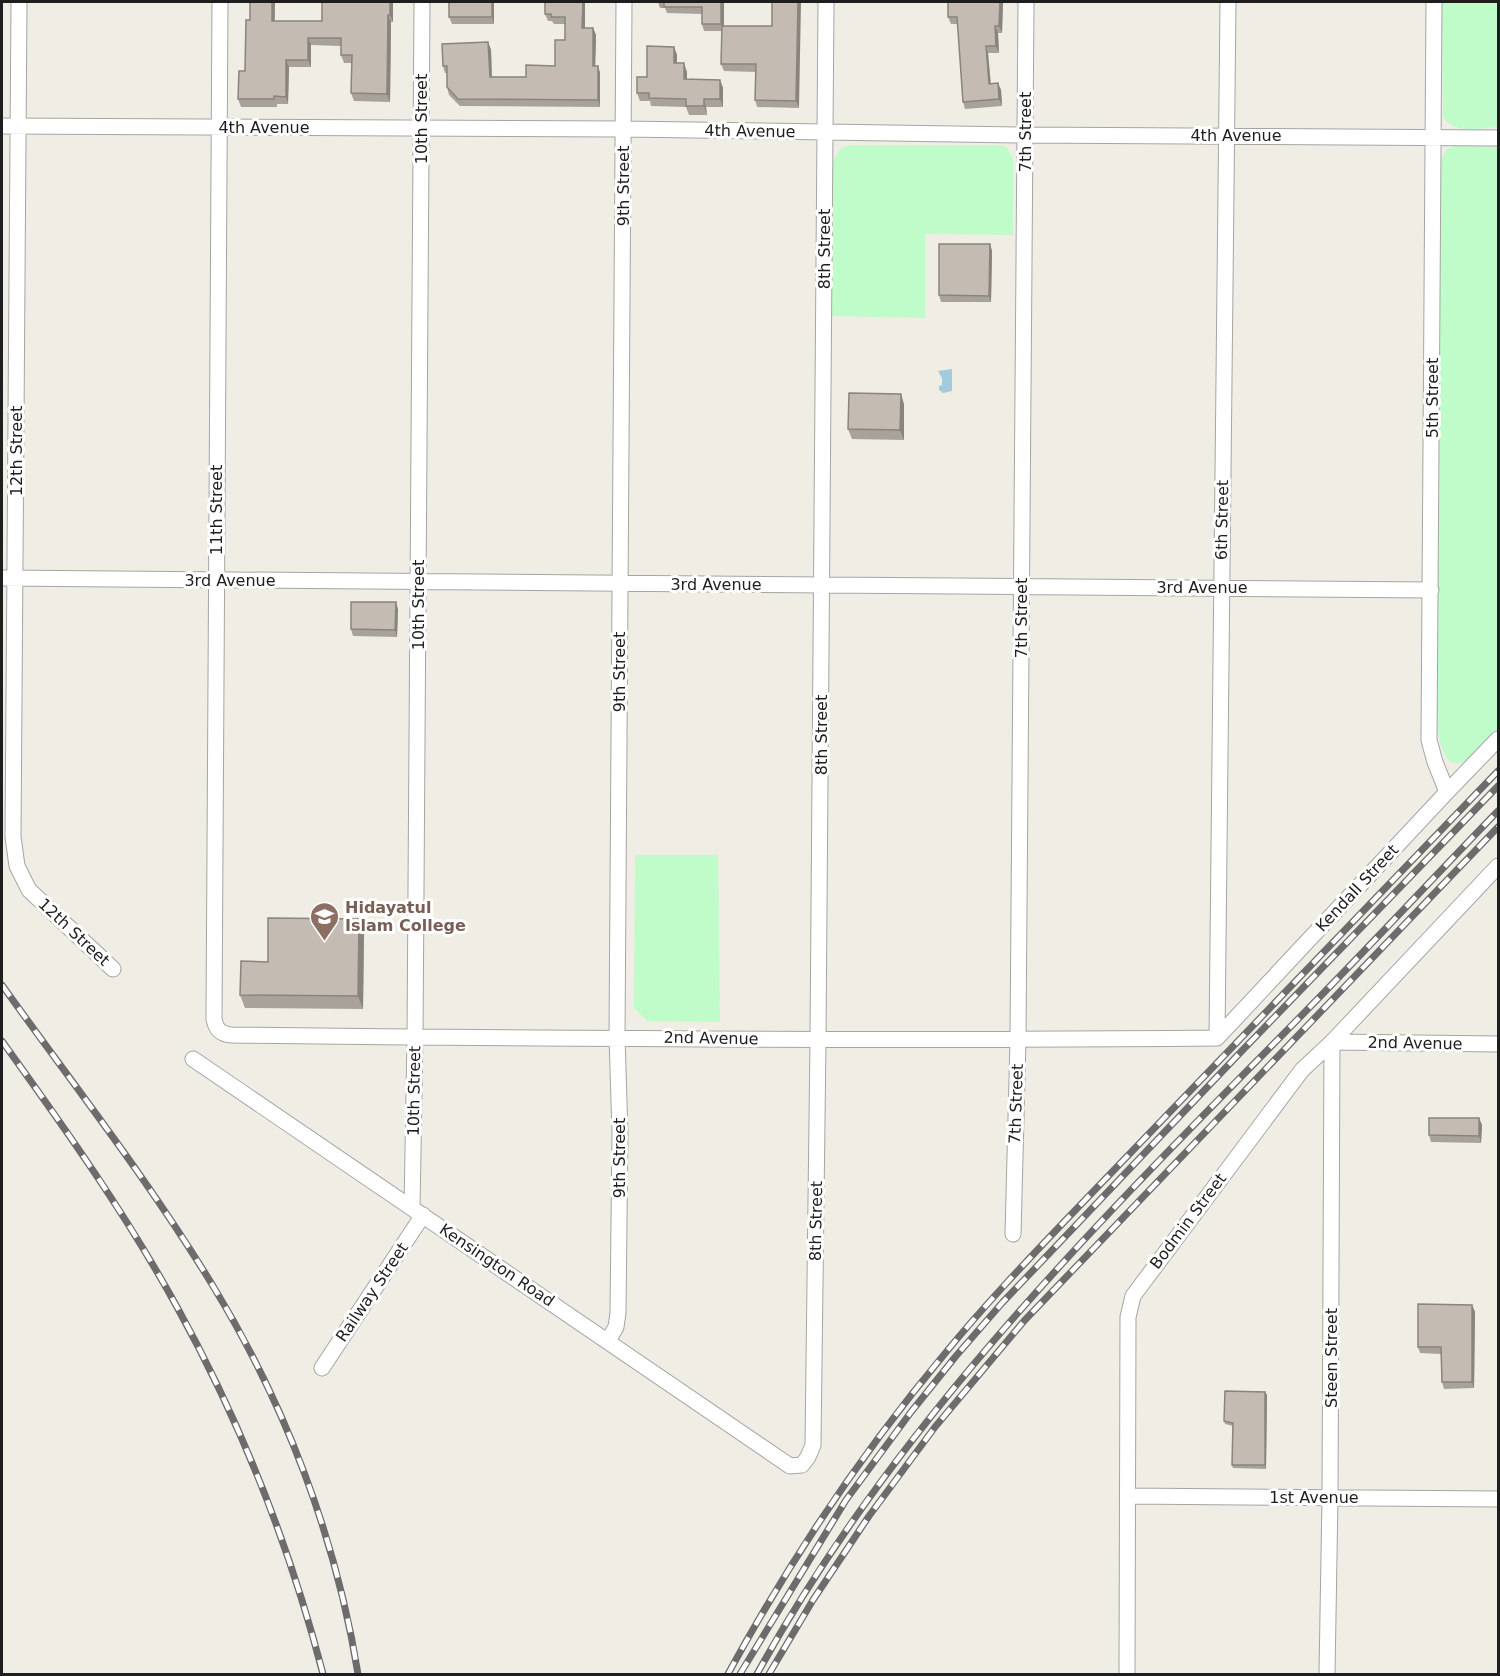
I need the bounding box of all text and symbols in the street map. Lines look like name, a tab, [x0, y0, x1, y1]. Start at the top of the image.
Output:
street label: 10th Street	[412, 74, 431, 164]
street label: 7th Street	[1016, 92, 1035, 172]
street label: 4th Avenue	[218, 118, 310, 137]
street label: 4th Avenue	[704, 121, 796, 141]
street label: 4th Avenue	[1190, 126, 1282, 145]
street label: 9th Street	[614, 146, 633, 226]
street label: 8th Street	[815, 209, 834, 289]
street label: 5th Street	[1423, 358, 1442, 438]
street label: 12th Street	[7, 406, 26, 496]
street label: 11th Street	[207, 465, 226, 555]
street label: 6th Street	[1212, 480, 1232, 560]
street label: 10th Street	[409, 560, 428, 650]
street label: 3rd Avenue	[184, 571, 276, 590]
street label: 3rd Avenue	[670, 575, 762, 594]
street label: 7th Street	[1012, 578, 1031, 658]
street label: 3rd Avenue	[1156, 578, 1248, 597]
street label: 9th Street	[610, 632, 629, 712]
street label: 8th Street	[812, 695, 831, 775]
street label: Kendall Street	[1312, 840, 1402, 936]
street label: 12th Street	[34, 894, 114, 970]
place label: Hidayatul Islam College	[345, 898, 466, 935]
school or university icon: Hidayatul Islam College	[308, 900, 340, 942]
street label: 2nd Avenue	[663, 1028, 759, 1048]
street label: 2nd Avenue	[1367, 1033, 1463, 1053]
street label: 10th Street	[404, 1046, 424, 1136]
street label: 7th Street	[1005, 1064, 1027, 1144]
street label: 9th Street	[610, 1118, 629, 1198]
street label: Bodmin Street	[1146, 1169, 1230, 1273]
street label: 8th Street	[806, 1181, 826, 1261]
street label: Kensington Road	[436, 1220, 558, 1310]
street label: Railway Street	[332, 1239, 412, 1345]
street label: Steen Street	[1322, 1308, 1341, 1408]
street label: 1st Avenue	[1269, 1488, 1359, 1507]

